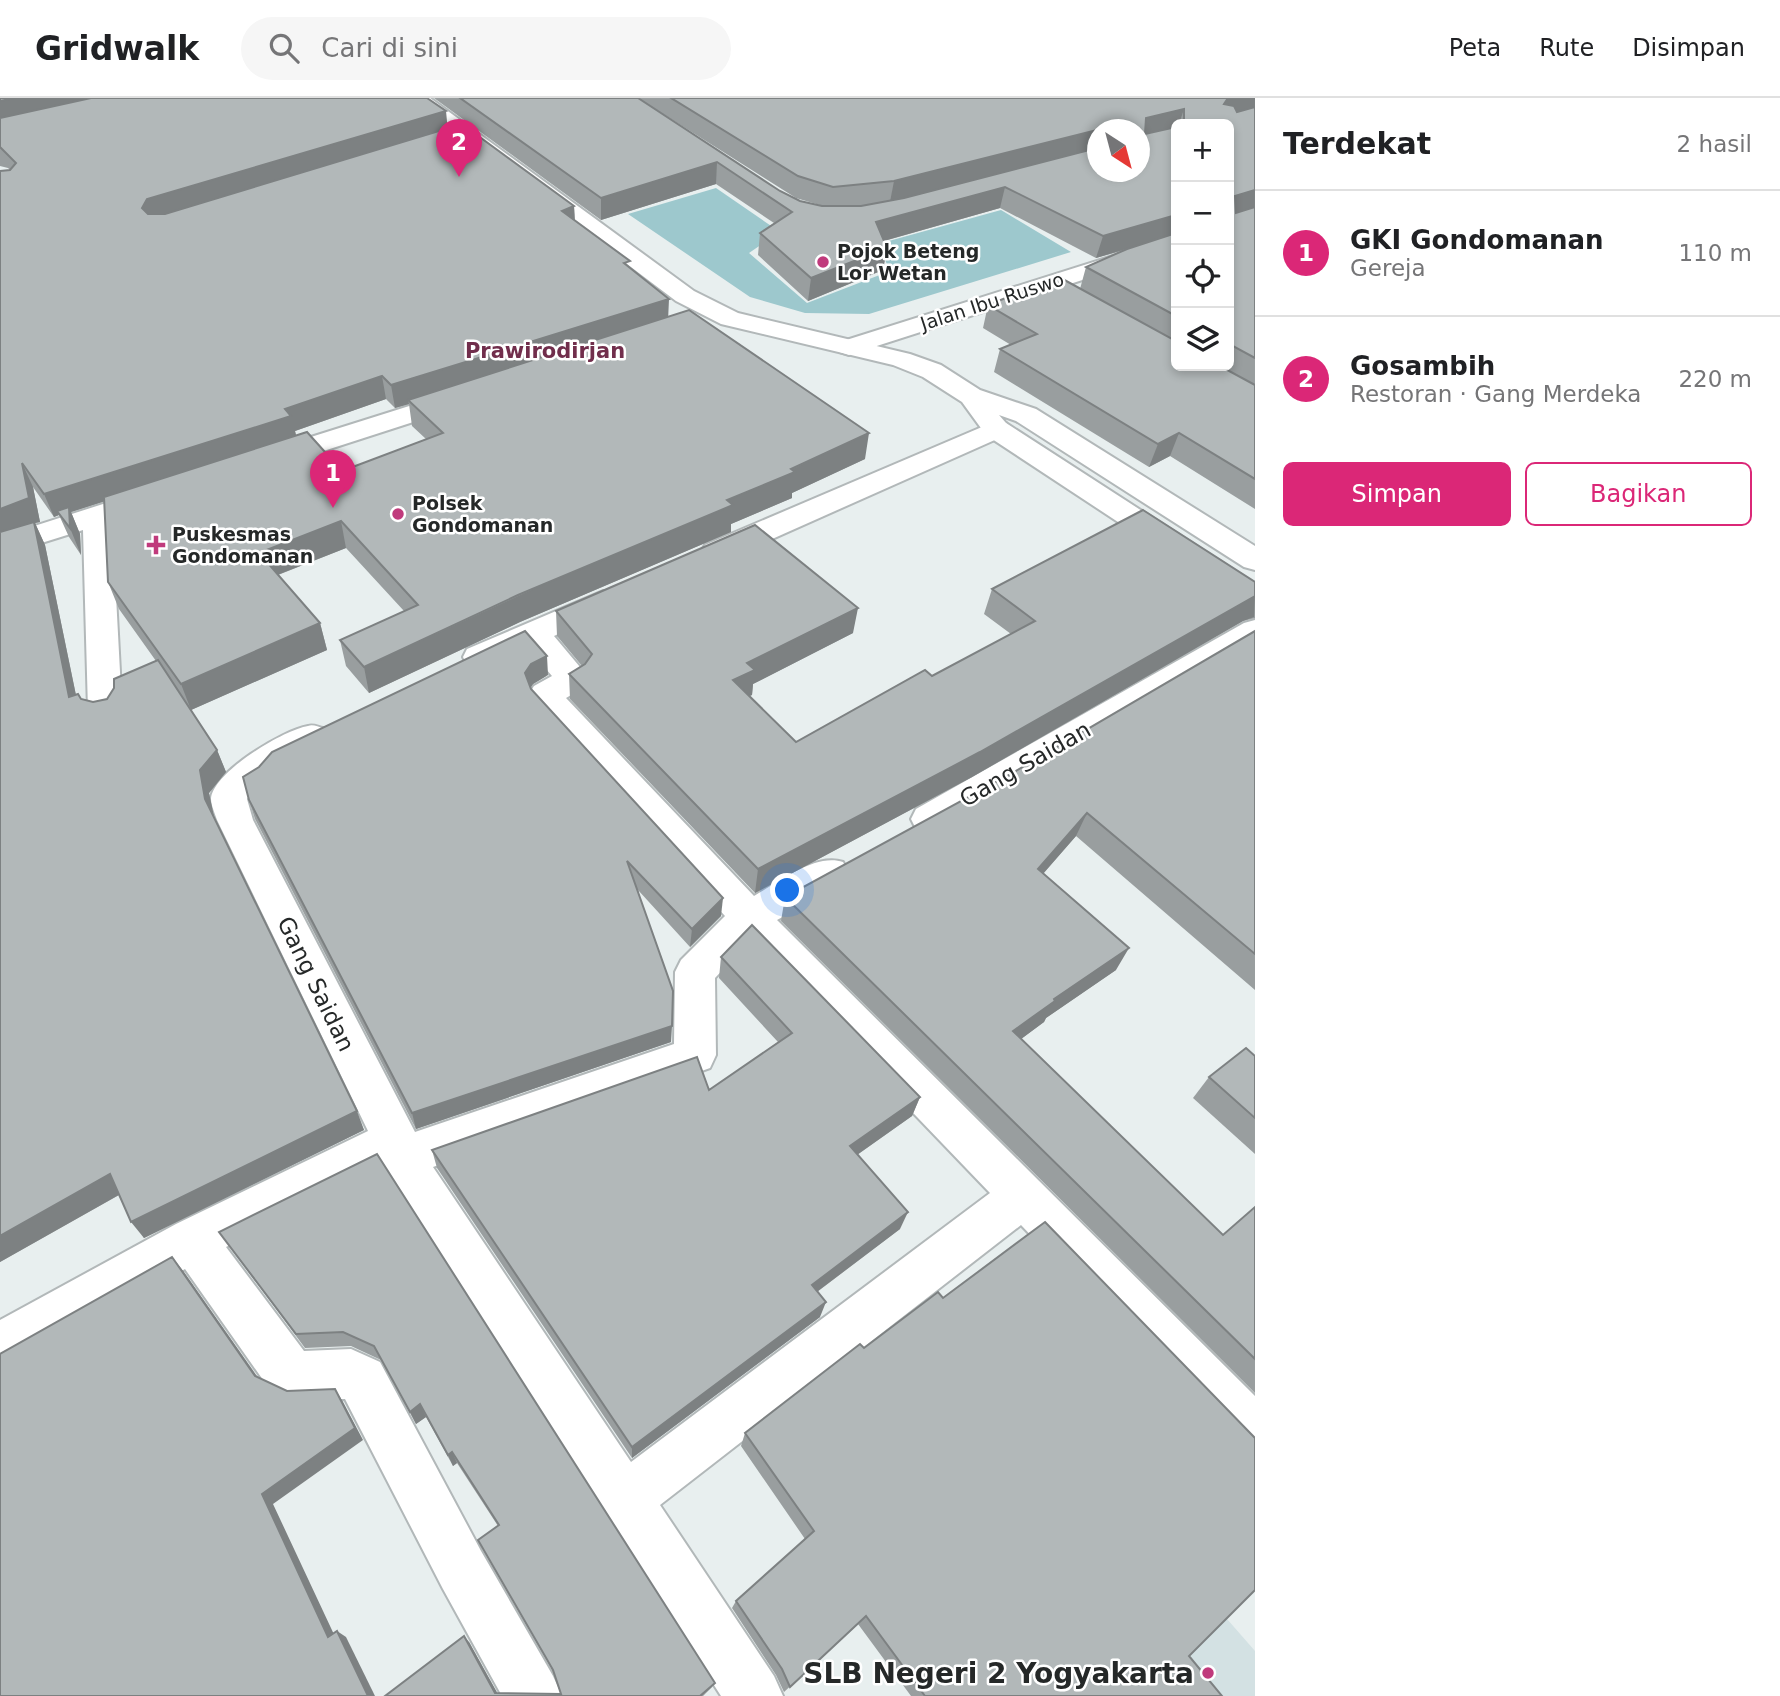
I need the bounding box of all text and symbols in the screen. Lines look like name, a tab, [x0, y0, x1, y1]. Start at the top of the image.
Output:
search box	[241, 17, 731, 80]
text: Gridwalk	[35, 29, 199, 68]
icon: search	[265, 29, 303, 67]
text: Cari di sini	[321, 33, 458, 63]
text: Peta	[1449, 34, 1501, 62]
text: Rute	[1539, 34, 1594, 62]
text: Disimpan	[1632, 34, 1745, 62]
pin: 2	[436, 119, 482, 177]
north arrow	[1087, 119, 1150, 182]
map controls	[1171, 119, 1234, 371]
button: +	[1171, 119, 1234, 182]
text: Terdekat	[1283, 126, 1431, 161]
text: 2 hasil	[1677, 131, 1752, 157]
button: −	[1171, 182, 1234, 245]
text: GKI Gondomanan	[1350, 225, 1604, 255]
place label: Pojok Beteng Lor Wetan	[837, 240, 979, 284]
text: 1	[1298, 240, 1314, 266]
text: 110 m	[1678, 240, 1752, 266]
button: locate	[1171, 245, 1234, 308]
marker: Pojok Beteng Lor Wetan	[815, 254, 831, 270]
text: Gereja	[1350, 255, 1426, 281]
street label: Jalan Ibu Ruswo	[917, 267, 1066, 335]
button: layers	[1171, 308, 1234, 371]
district label: Prawirodirjan	[465, 339, 625, 363]
text: Gosambih	[1350, 351, 1495, 381]
text: 2	[1298, 366, 1314, 392]
text: 220 m	[1678, 366, 1752, 392]
text: Restoran · Gang Merdeka	[1350, 381, 1641, 407]
pin: 1	[310, 450, 356, 508]
button: Simpan	[1283, 462, 1511, 526]
button: Bagikan	[1525, 462, 1752, 526]
place label: Polsek Gondomanan	[412, 492, 553, 536]
marker: Polsek Gondomanan	[390, 506, 406, 522]
place label: Puskesmas Gondomanan	[172, 523, 313, 567]
marker: Puskesmas Gondomanan	[146, 535, 166, 555]
street label: Gang Saidan	[955, 716, 1095, 812]
your location	[770, 873, 804, 907]
street label: Gang Saidan	[272, 912, 360, 1056]
place label: SLB Negeri 2 Yogyakarta	[803, 1657, 1194, 1690]
marker: SLB Negeri 2 Yogyakarta	[1200, 1665, 1216, 1681]

